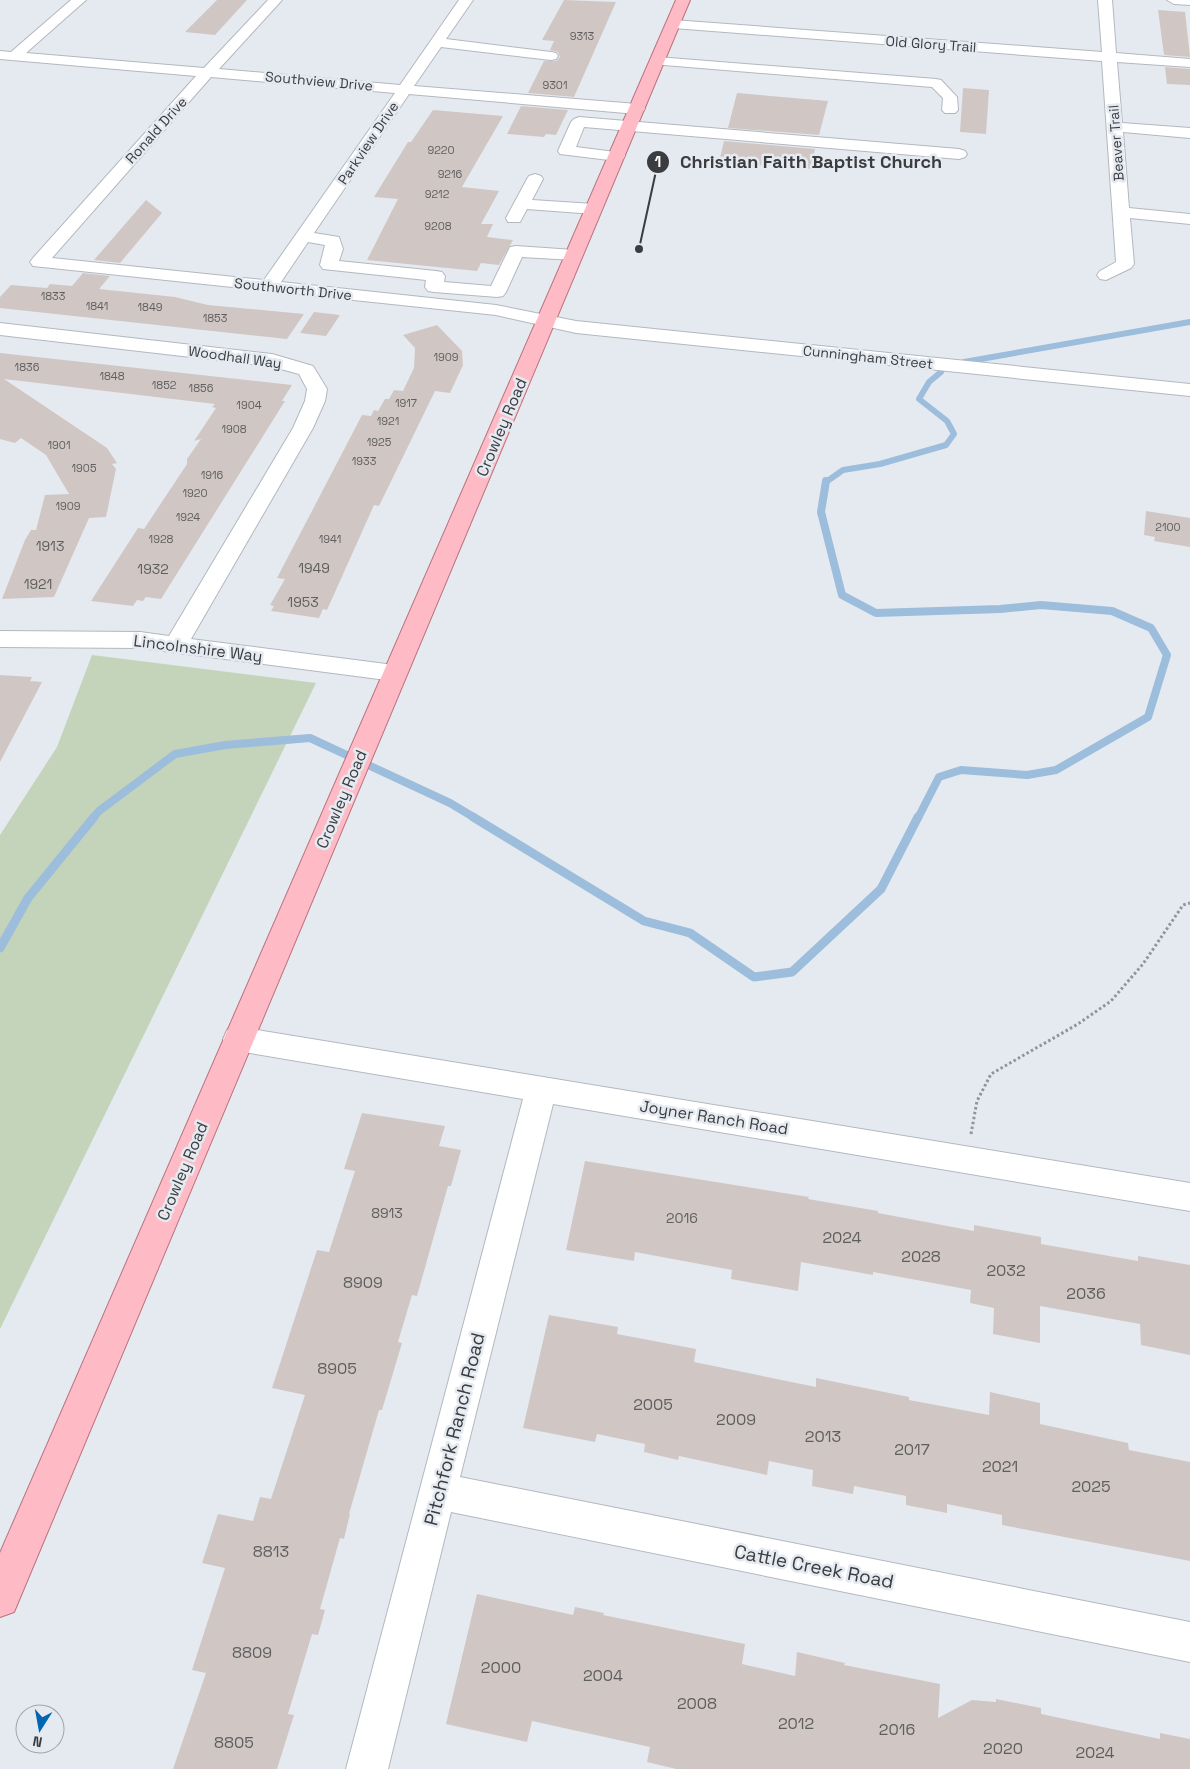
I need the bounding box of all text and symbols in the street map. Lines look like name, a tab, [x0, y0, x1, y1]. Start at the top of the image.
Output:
house number: 9313	[570, 29, 595, 43]
street label: Old Glory Trail	[885, 32, 977, 56]
street label: Southview Drive	[264, 67, 374, 95]
house number: 9301	[542, 78, 568, 92]
street label: Ronald Drive	[121, 93, 191, 167]
street label: Parkview Drive	[334, 98, 402, 188]
street label: Beaver Trail	[1104, 104, 1128, 182]
house number: 9220	[427, 143, 455, 157]
callout: Christian Faith Baptist Church	[645, 145, 952, 178]
text: Christian Faith Baptist Church	[680, 150, 942, 173]
text: 1	[655, 152, 661, 171]
house number: 9216	[438, 167, 463, 181]
house number: 9212	[425, 187, 450, 201]
house number: 9208	[424, 219, 452, 233]
street label: Southworth Drive	[233, 274, 353, 304]
house number: 1833	[41, 289, 66, 303]
house number: 1841	[86, 299, 108, 313]
house number: 1849	[137, 300, 163, 314]
house number: 1853	[203, 311, 228, 325]
street label: Cunningham Street	[802, 341, 934, 373]
street label: Woodhall Way	[187, 342, 283, 372]
house number: 1909	[433, 350, 459, 364]
house number: 1836	[15, 360, 40, 374]
house number: 1848	[99, 369, 125, 383]
street label: Crowley Road	[471, 375, 532, 480]
house number: 1852	[152, 378, 177, 392]
house number: 1856	[189, 381, 214, 395]
house number: 1917	[395, 396, 417, 410]
house number: 1904	[236, 398, 262, 412]
house number: 1921	[377, 414, 399, 428]
house number: 1908	[221, 422, 247, 436]
house number: 1925	[367, 435, 392, 449]
house number: 1901	[48, 438, 70, 452]
house number: 1933	[352, 454, 377, 468]
house number: 1905	[72, 461, 97, 475]
house number: 1916	[201, 468, 224, 482]
house number: 1920	[182, 486, 208, 500]
house number: 1909	[55, 499, 81, 513]
house number: 1924	[176, 510, 200, 524]
house number: 2100	[1155, 520, 1181, 534]
house number: 1928	[149, 532, 174, 546]
house number: 1941	[319, 532, 341, 546]
house number: 1913	[36, 537, 64, 555]
house number: 1949	[298, 559, 330, 577]
house number: 1932	[137, 560, 169, 578]
house number: 1921	[24, 575, 52, 593]
house number: 1953	[287, 593, 319, 611]
street label: Lincolnshire Way	[132, 630, 264, 667]
street label: Crowley Road	[311, 747, 372, 852]
street label: Joyner Ranch Road	[638, 1095, 790, 1140]
street label: Crowley Road	[152, 1119, 213, 1224]
house number: 8913	[371, 1204, 403, 1222]
house number: 2016	[666, 1209, 698, 1227]
house number: 2024	[822, 1227, 862, 1248]
house number: 2028	[901, 1246, 941, 1267]
house number: 2032	[986, 1260, 1026, 1281]
house number: 8909	[343, 1272, 383, 1293]
house number: 2036	[1066, 1283, 1106, 1304]
street label: Pitchfork Ranch Road	[418, 1330, 491, 1528]
house number: 8905	[317, 1358, 357, 1379]
house number: 2005	[633, 1394, 673, 1415]
house number: 2009	[716, 1409, 756, 1430]
house number: 2013	[805, 1426, 841, 1447]
house number: 2017	[894, 1439, 930, 1460]
house number: 2021	[982, 1456, 1018, 1477]
house number: 2025	[1071, 1476, 1111, 1497]
street label: Cattle Creek Road	[732, 1539, 896, 1594]
house number: 8813	[253, 1541, 289, 1562]
house number: 8809	[232, 1642, 272, 1663]
house number: 2000	[481, 1657, 521, 1678]
house number: 2004	[583, 1665, 623, 1686]
house number: 2008	[677, 1693, 717, 1714]
north arrow	[15, 1704, 65, 1754]
house number: 2012	[778, 1713, 814, 1734]
house number: 2016	[879, 1719, 915, 1740]
text: N	[31, 1732, 44, 1751]
house number: 8805	[214, 1732, 254, 1753]
house number: 2020	[983, 1738, 1023, 1759]
house number: 2024	[1075, 1742, 1115, 1763]

